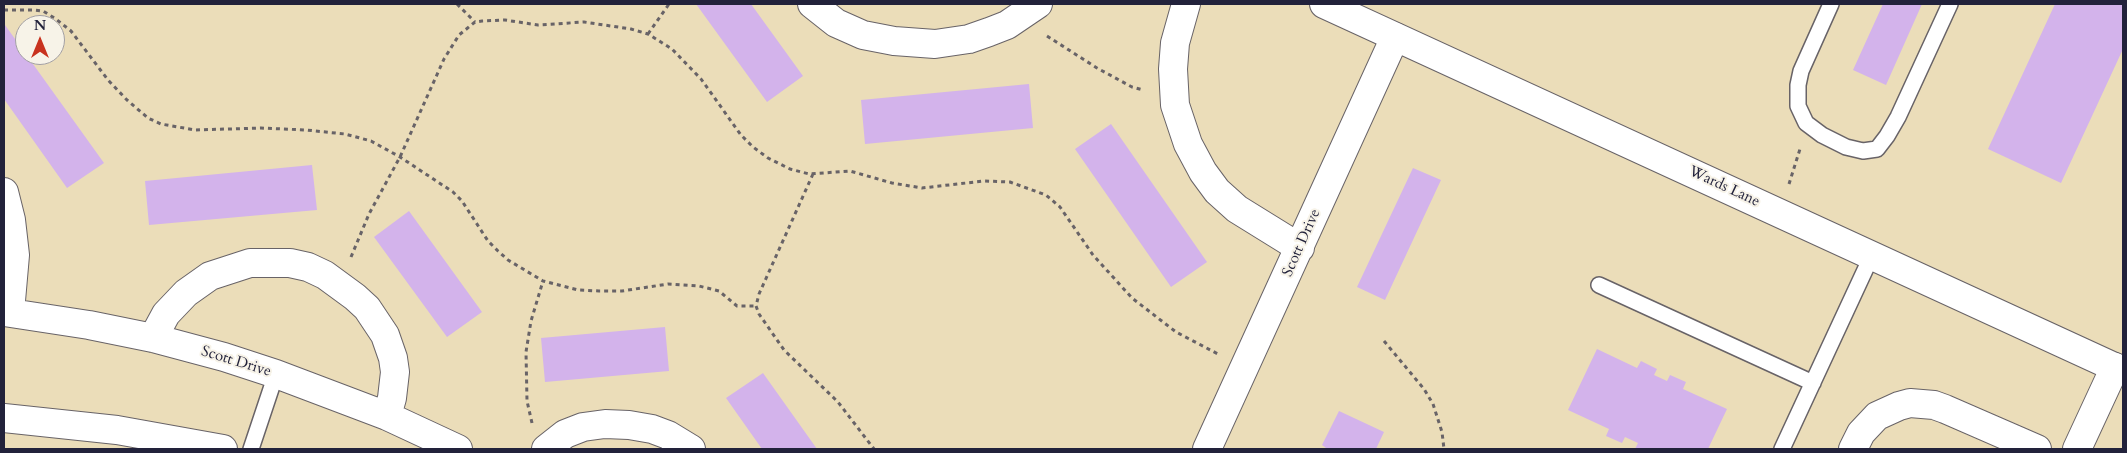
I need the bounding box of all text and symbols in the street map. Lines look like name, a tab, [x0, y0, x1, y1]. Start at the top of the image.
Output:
north arrow	[15, 15, 65, 65]
text: N	[34, 16, 46, 35]
street label: Wards Lane	[1686, 163, 1762, 211]
street label: Scott Drive	[1279, 206, 1325, 280]
street label: Scott Drive	[199, 343, 273, 381]

